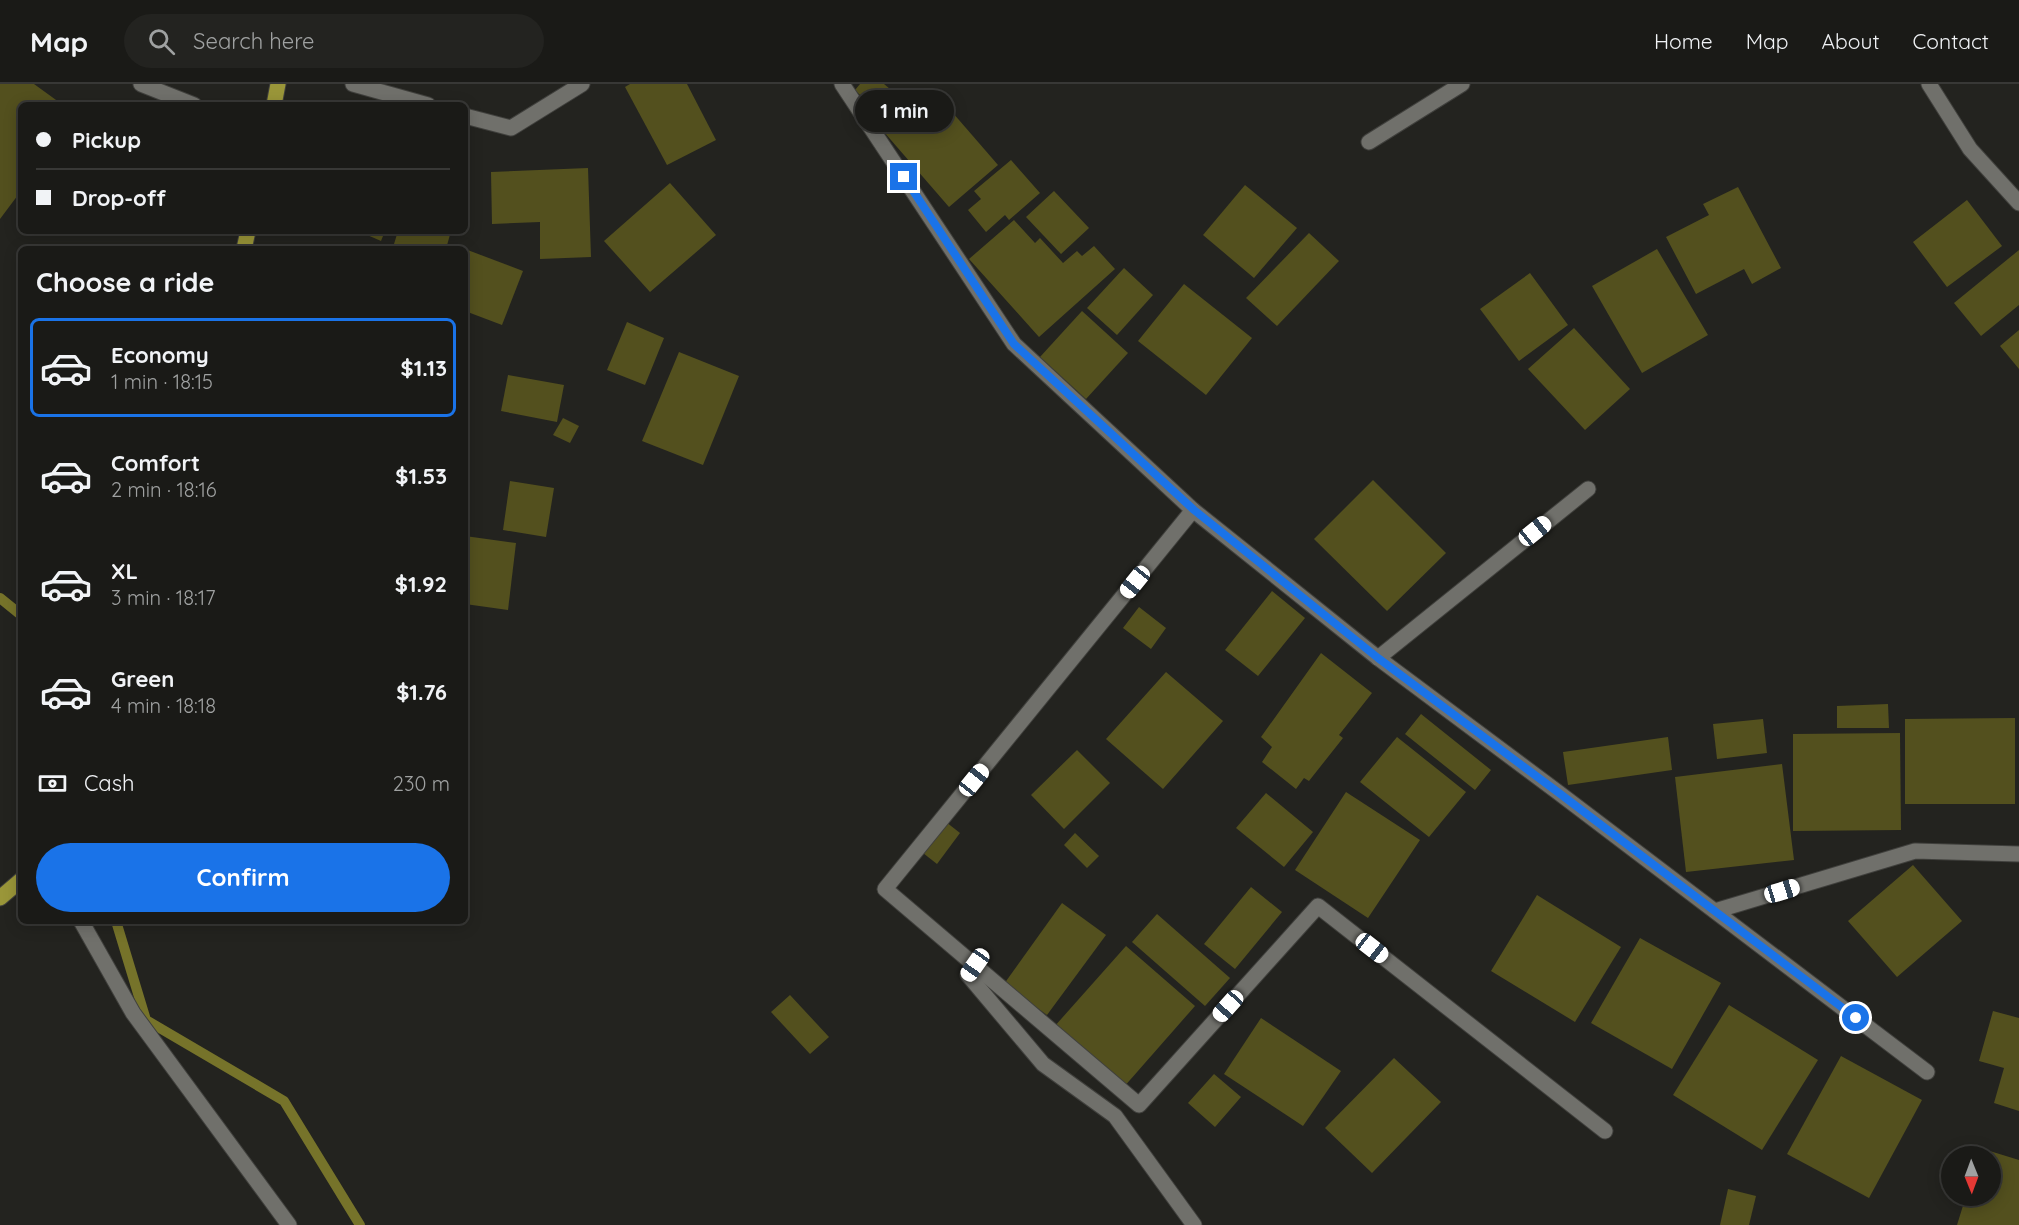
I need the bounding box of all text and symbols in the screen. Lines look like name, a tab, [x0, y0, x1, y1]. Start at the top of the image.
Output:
search box	[124, 14, 544, 68]
text: Map	[30, 24, 88, 59]
icon: search	[145, 25, 178, 58]
text: Search here	[193, 27, 315, 55]
text: Home	[1654, 28, 1713, 54]
text: Map	[1746, 28, 1789, 54]
text: About	[1822, 28, 1880, 54]
text: Contact	[1913, 28, 1989, 54]
callout: 1 min	[854, 90, 954, 132]
text: 1 min	[880, 98, 929, 123]
text: Pickup	[72, 126, 141, 154]
route end	[890, 163, 917, 190]
text: Drop-off	[72, 184, 166, 212]
text: Choose a ride	[36, 265, 214, 299]
icon: car	[39, 341, 93, 395]
text: Economy	[111, 341, 209, 369]
text: $1.13	[401, 354, 447, 382]
text: 1 min · 18:15	[111, 369, 213, 394]
icon: car	[39, 449, 93, 503]
text: Comfort	[111, 449, 200, 477]
text: $1.53	[395, 462, 447, 490]
text: 2 min · 18:16	[111, 477, 217, 502]
car	[1515, 513, 1555, 549]
icon: car	[39, 557, 93, 611]
text: XL	[111, 557, 138, 585]
car	[1117, 562, 1153, 602]
text: $1.92	[395, 570, 447, 598]
text: 3 min · 18:17	[111, 585, 215, 610]
icon: car	[39, 665, 93, 719]
text: Green	[111, 665, 174, 693]
text: $1.76	[396, 678, 447, 706]
text: 4 min · 18:18	[111, 693, 216, 718]
car	[956, 760, 992, 800]
icon: cash	[36, 767, 69, 800]
text: Cash	[84, 769, 135, 797]
text: 230 m	[393, 771, 450, 796]
button: Confirm	[36, 843, 450, 912]
car	[1762, 877, 1802, 905]
car	[1352, 930, 1392, 966]
car	[957, 945, 993, 985]
car	[1209, 987, 1247, 1025]
route start	[1842, 1004, 1869, 1031]
north arrow	[1941, 1146, 2001, 1206]
map controls	[1941, 1146, 2001, 1206]

